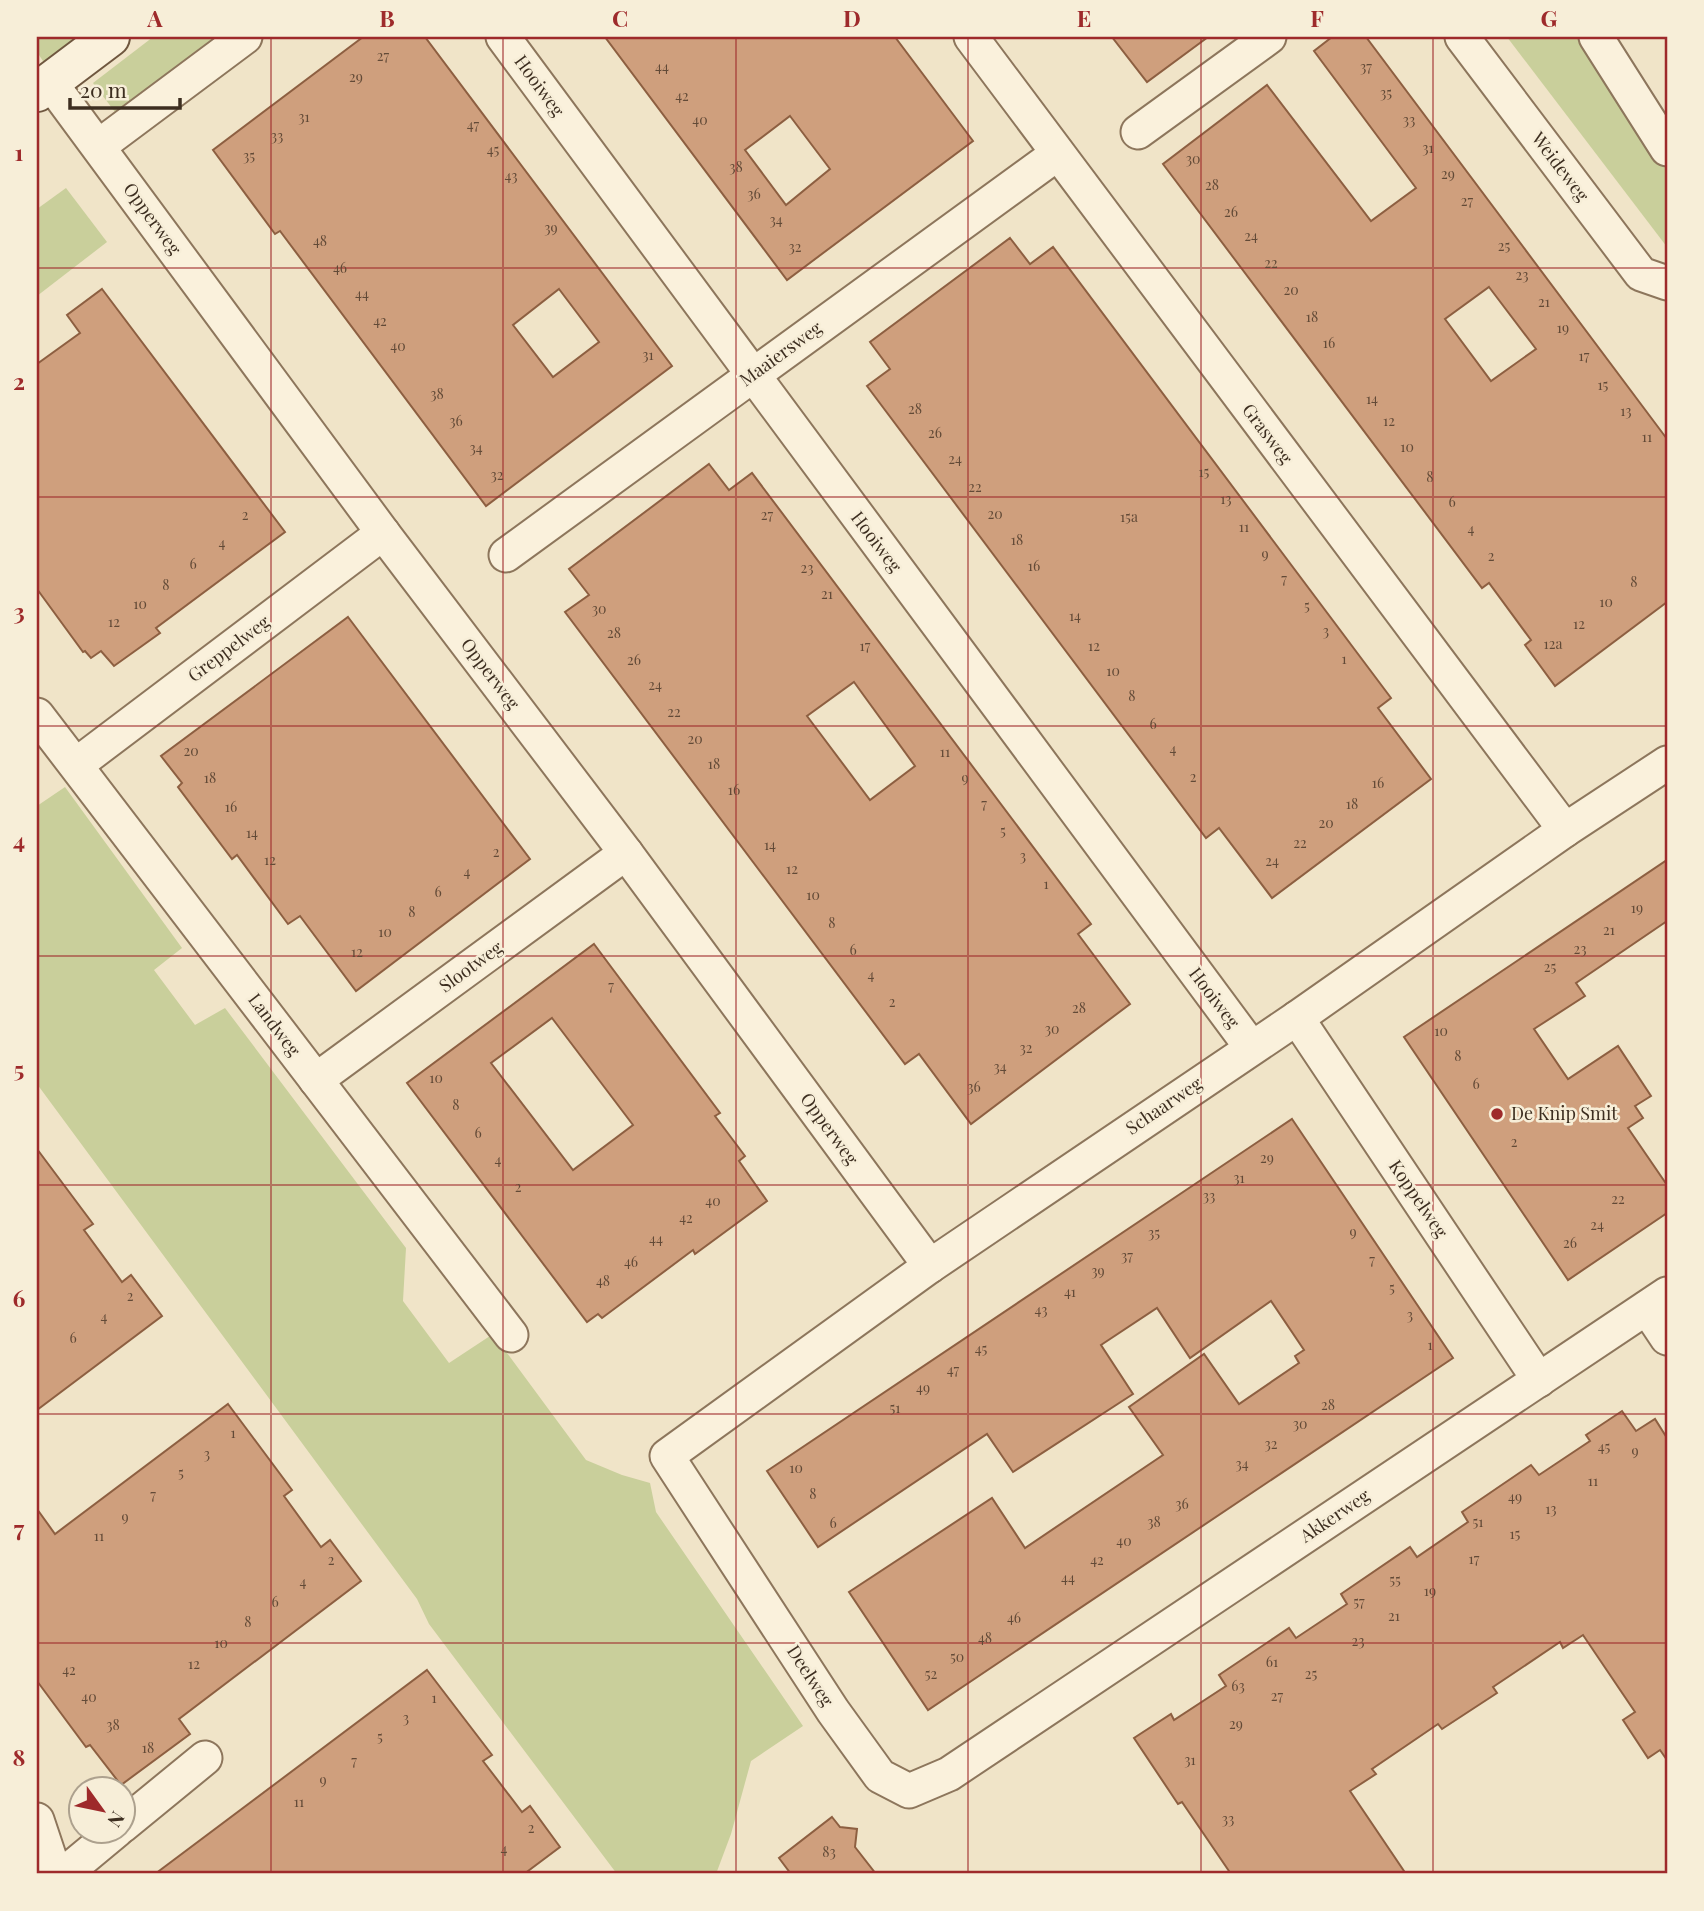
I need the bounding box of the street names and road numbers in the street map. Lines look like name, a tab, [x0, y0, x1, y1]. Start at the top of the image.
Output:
street label: Hooiweg	[509, 50, 571, 121]
street label: Weideweg	[1526, 126, 1595, 206]
street label: Opperweg	[119, 178, 187, 260]
street label: Maaiersweg	[734, 315, 827, 391]
street label: Grasweg	[1237, 398, 1299, 469]
street label: Hooiweg	[846, 506, 908, 577]
street label: Greppelweg	[182, 609, 275, 687]
street label: Opperweg	[456, 633, 526, 714]
street label: Slootweg	[434, 935, 507, 997]
street label: Hooiweg	[1184, 962, 1246, 1033]
street label: Landweg	[243, 988, 307, 1061]
street label: Schaarweg	[1121, 1071, 1207, 1140]
street label: Opperweg	[796, 1088, 864, 1170]
street label: Koppelweg	[1384, 1155, 1454, 1243]
street label: Akkerweg	[1294, 1483, 1375, 1548]
street label: Deelweg	[782, 1640, 840, 1711]

